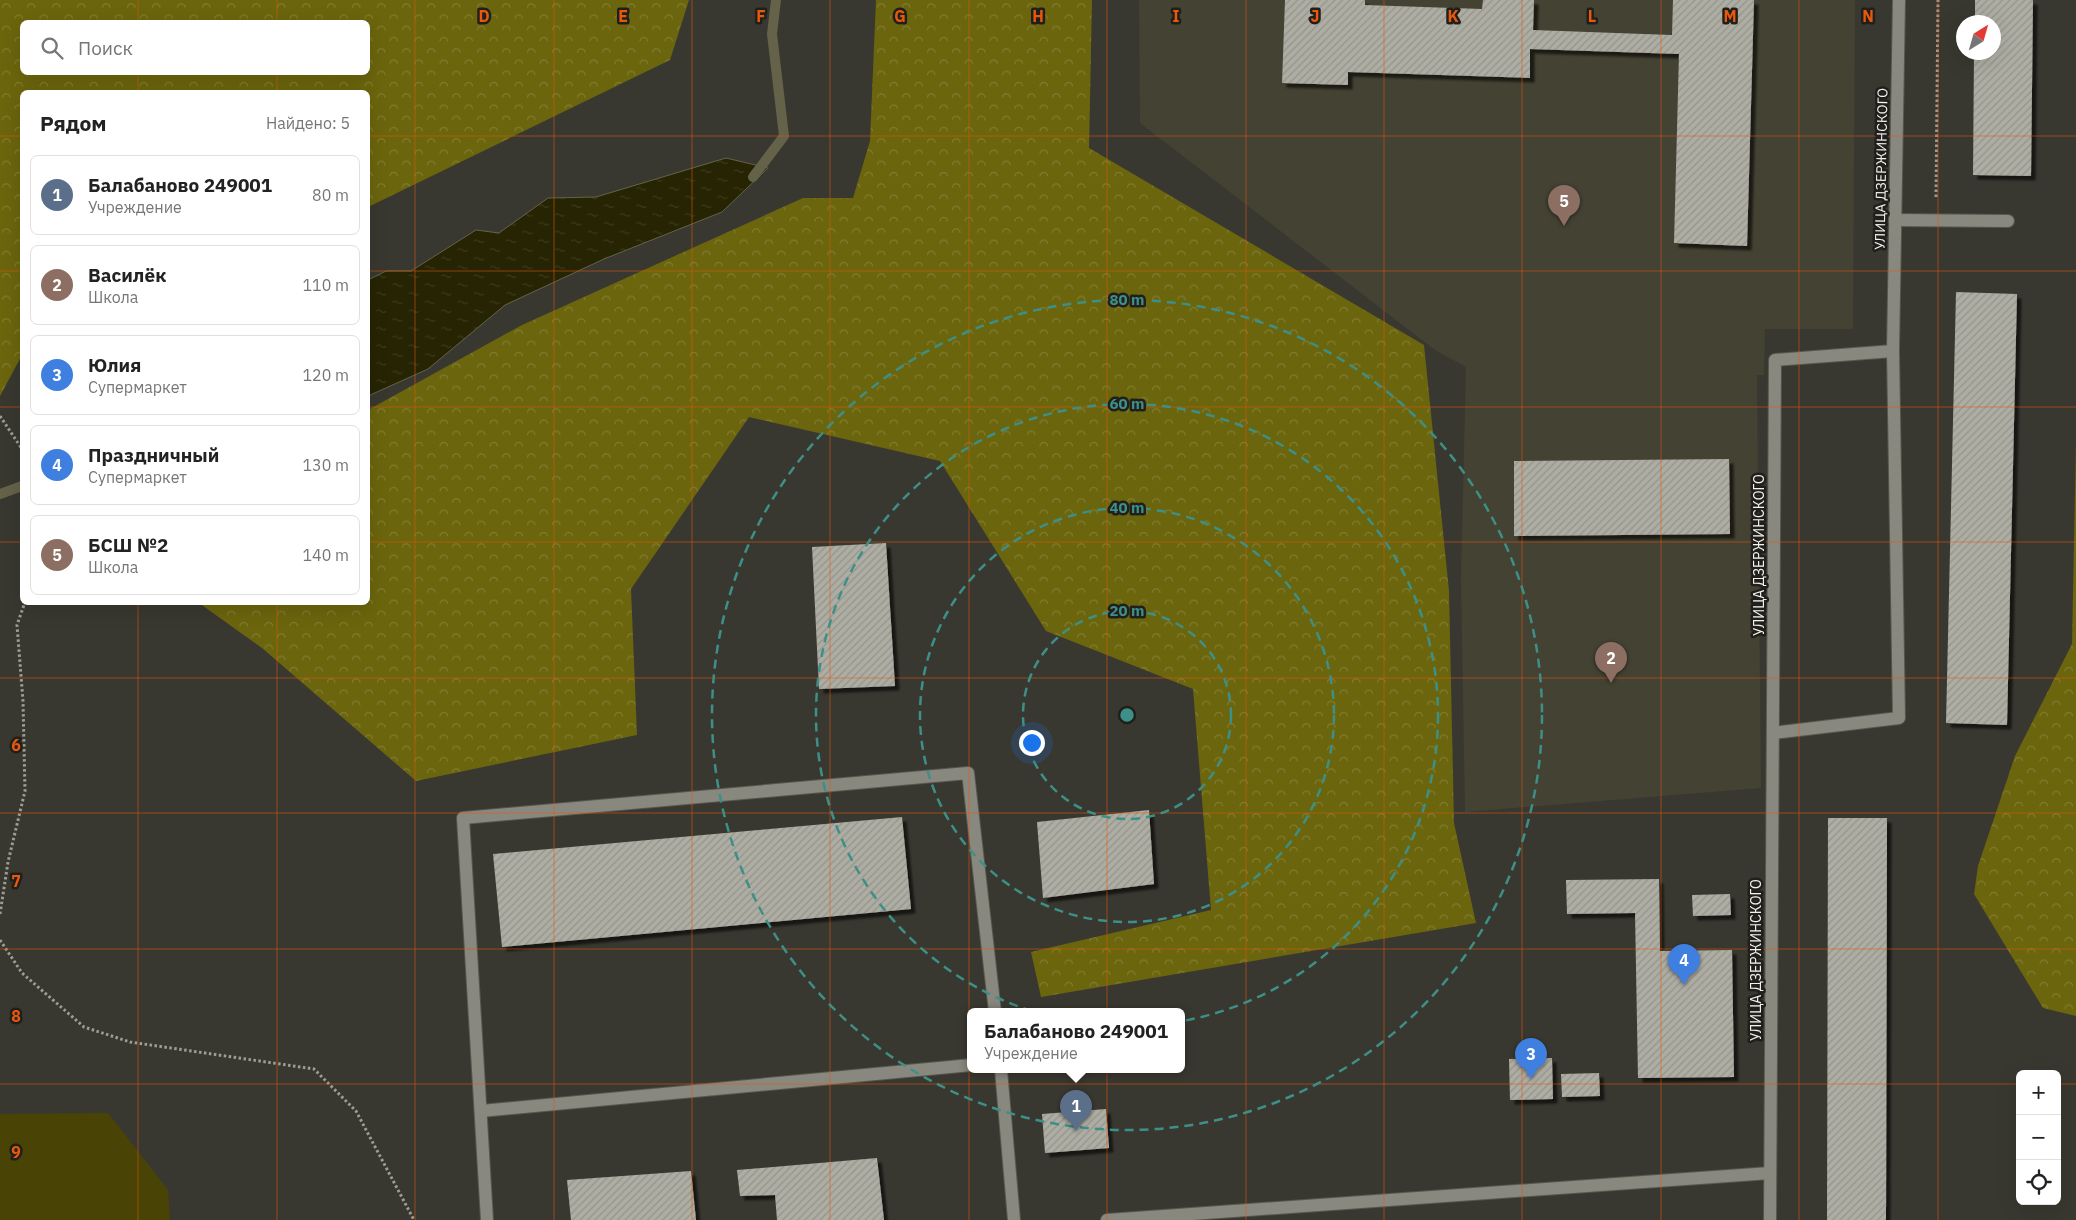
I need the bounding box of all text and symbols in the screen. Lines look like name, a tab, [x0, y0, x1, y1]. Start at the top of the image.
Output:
text: D	[478, 6, 490, 26]
text: E	[618, 6, 628, 26]
text: F	[756, 6, 766, 26]
text: G	[894, 6, 906, 26]
text: H	[1032, 6, 1044, 26]
text: I	[1173, 6, 1180, 26]
text: J	[1311, 6, 1319, 26]
text: K	[1447, 6, 1459, 26]
text: L	[1588, 6, 1596, 26]
text: M	[1723, 6, 1737, 26]
text: N	[1862, 6, 1874, 26]
north arrow	[1956, 15, 2001, 60]
search box	[20, 20, 370, 75]
icon: search	[38, 34, 66, 62]
text: Поиск	[78, 36, 133, 60]
street label: УЛИЦА ДЗЕРЖИНСКОГО	[1871, 88, 1891, 250]
text: Рядом	[40, 109, 107, 137]
text: Найдено: 5	[266, 113, 350, 133]
text: Балабаново 249001	[88, 173, 272, 197]
text: 1	[52, 185, 62, 205]
text: 80 m	[312, 185, 349, 205]
pin: 5	[1548, 185, 1580, 226]
text: Учреждение	[88, 197, 182, 217]
text: Василёк	[88, 263, 166, 287]
text: 2	[52, 275, 62, 295]
text: 110 m	[302, 275, 349, 295]
text: Школа	[88, 287, 138, 307]
text: 80 m	[1110, 290, 1144, 309]
text: Юлия	[88, 353, 141, 377]
text: 3	[52, 365, 62, 385]
text: 120 m	[302, 365, 349, 385]
text: Супермаркет	[88, 377, 187, 397]
text: 60 m	[1110, 394, 1144, 413]
text: Праздничный	[88, 443, 219, 467]
text: 4	[52, 455, 62, 475]
text: 130 m	[302, 455, 349, 475]
text: Супермаркет	[88, 467, 187, 487]
street label: УЛИЦА ДЗЕРЖИНСКОГО	[1750, 474, 1768, 636]
text: 40 m	[1110, 498, 1144, 517]
text: БСШ №2	[88, 533, 168, 557]
text: 5	[52, 545, 62, 565]
text: 140 m	[302, 545, 349, 565]
text: Школа	[88, 557, 138, 577]
text: 20 m	[1110, 601, 1144, 620]
pin: 2	[1595, 642, 1627, 683]
centre of rings	[1118, 706, 1136, 724]
your location	[1019, 730, 1045, 756]
text: 6	[11, 735, 21, 755]
text: 7	[11, 871, 21, 891]
street label: УЛИЦА ДЗЕРЖИНСКОГО	[1747, 879, 1765, 1041]
pin: 4	[1668, 944, 1700, 985]
text: 8	[11, 1006, 21, 1026]
popup	[967, 1008, 1185, 1073]
text: Балабаново 249001	[984, 1019, 1168, 1043]
pin: 3	[1515, 1038, 1547, 1079]
text: Учреждение	[984, 1043, 1078, 1063]
map controls	[2016, 1070, 2061, 1205]
button: +	[2016, 1070, 2061, 1115]
pin: 1	[1060, 1090, 1092, 1131]
button: −	[2016, 1115, 2061, 1160]
text: 9	[11, 1142, 21, 1162]
button: locate	[2016, 1160, 2061, 1205]

